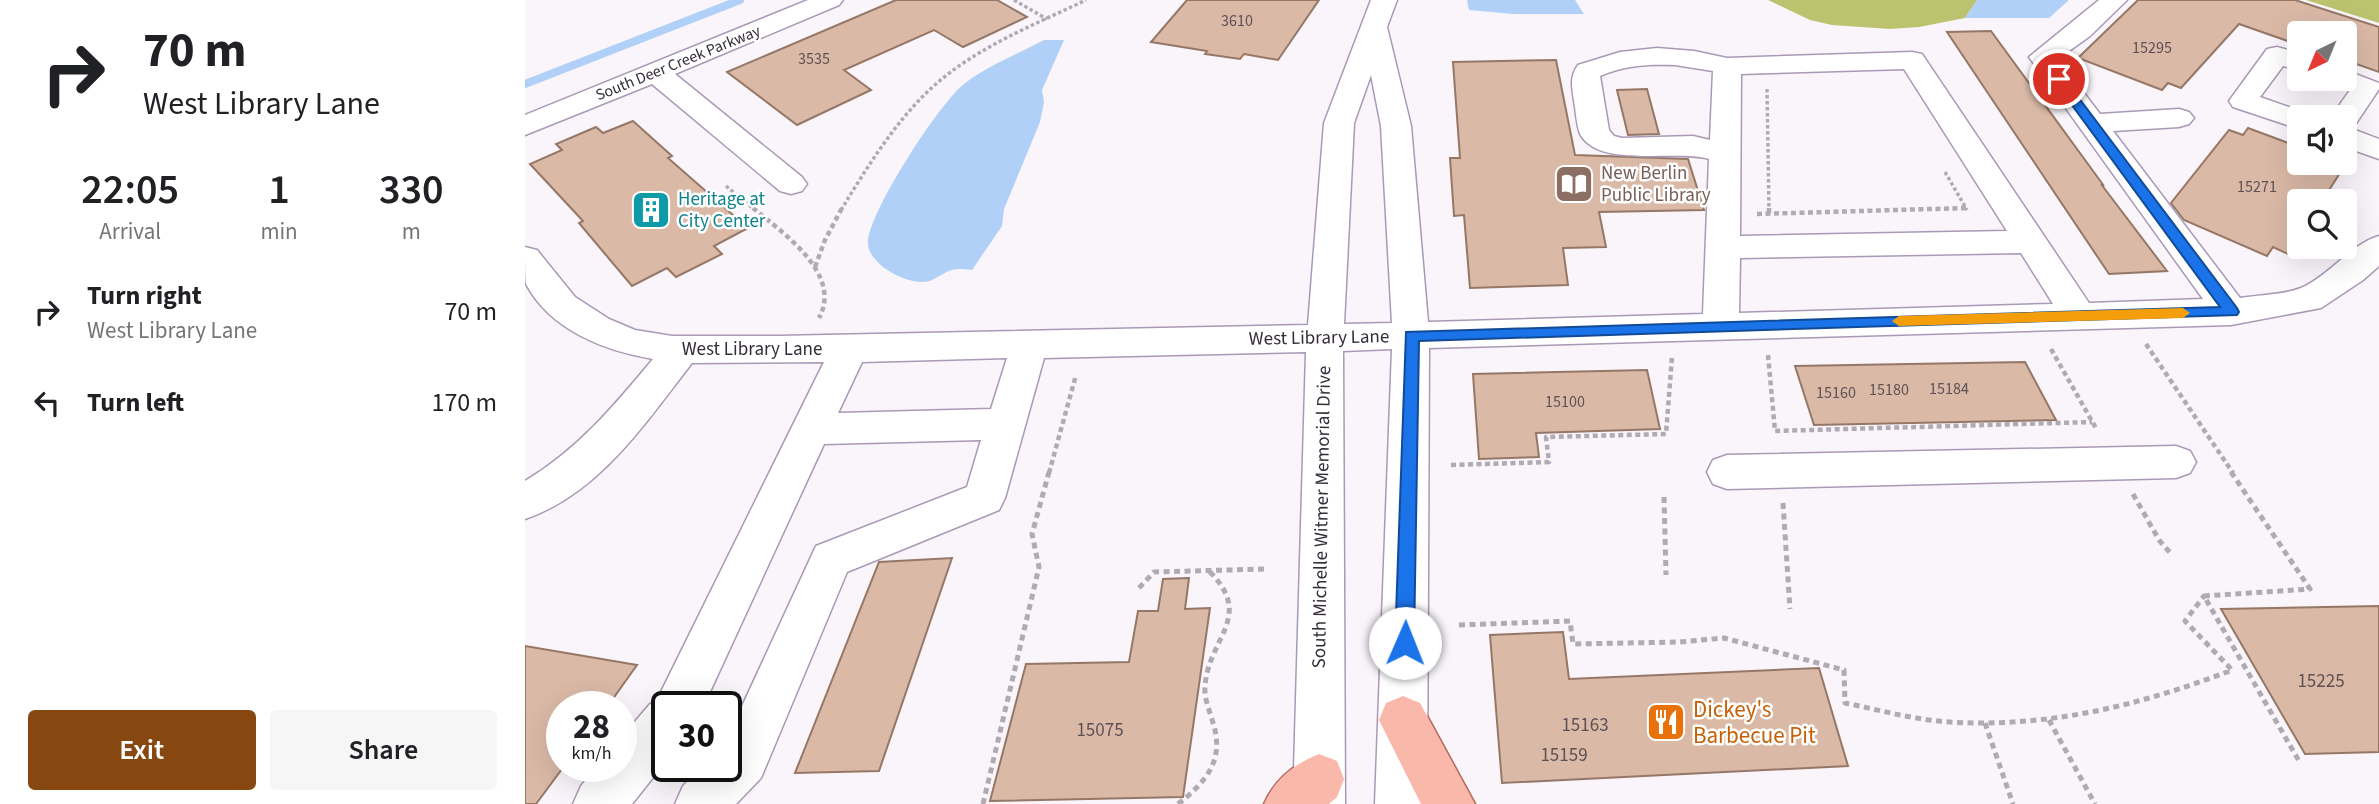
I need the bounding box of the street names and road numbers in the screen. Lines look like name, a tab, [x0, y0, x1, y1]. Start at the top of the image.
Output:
street label: South Deer Creek Parkway	[592, 20, 764, 106]
street label: West Library Lane	[1248, 323, 1390, 353]
street label: West Library Lane	[682, 336, 822, 363]
street label: South Michelle Witmer Memorial Drive	[1306, 365, 1338, 669]

